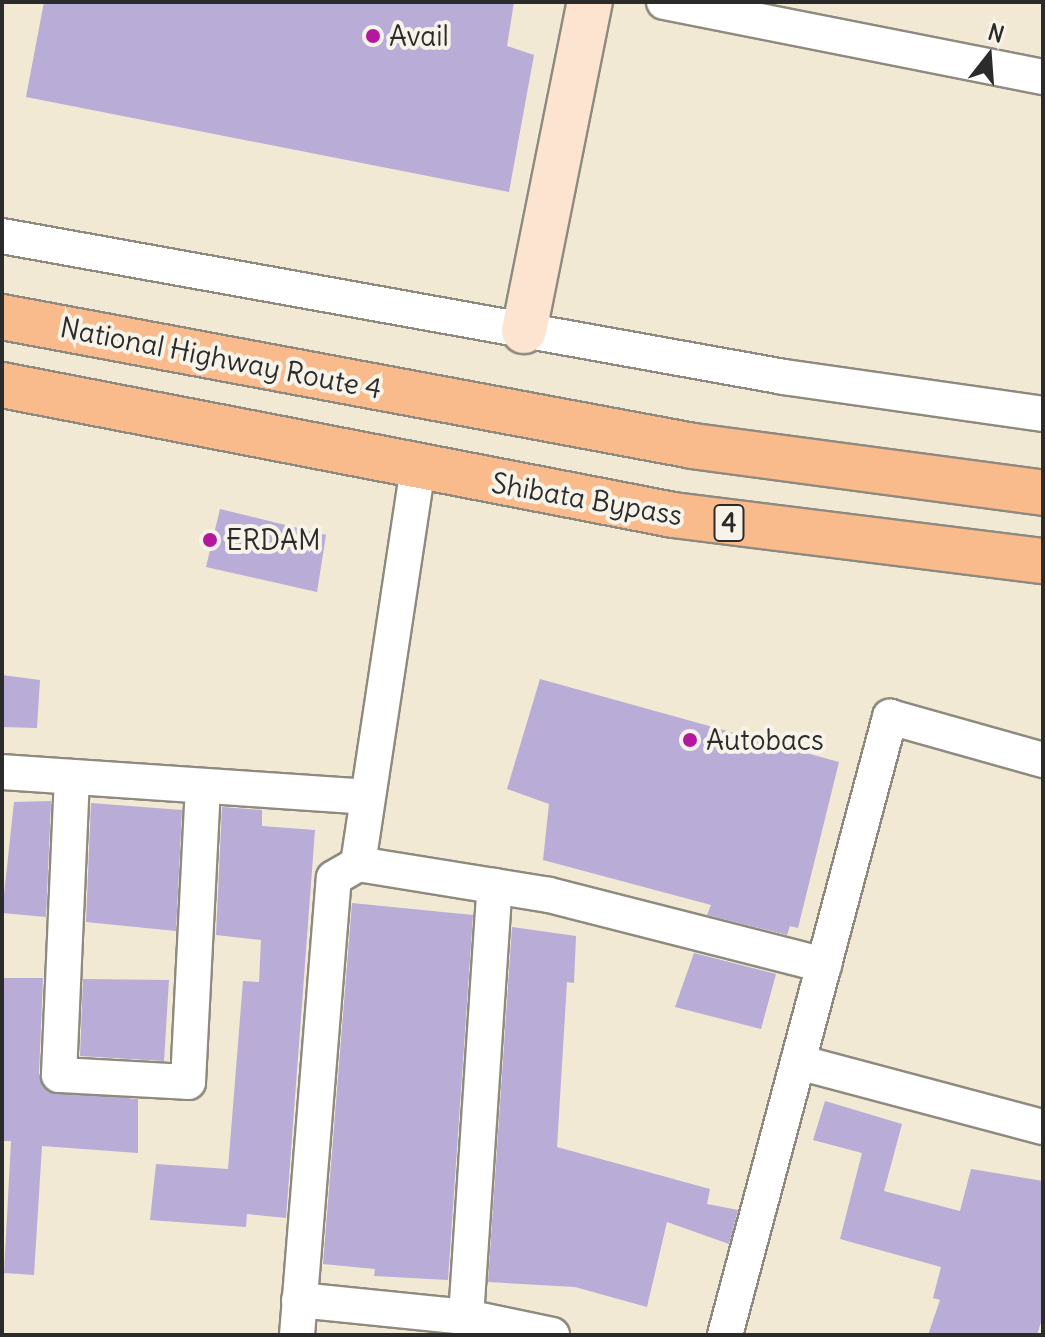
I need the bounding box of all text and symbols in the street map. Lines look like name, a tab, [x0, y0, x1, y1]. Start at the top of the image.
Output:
north arrow	[949, 16, 1029, 96]
text: N	[985, 17, 1007, 49]
place label: Avail	[389, 19, 449, 53]
marker: Avail	[364, 27, 382, 45]
street label: National Highway Route 4	[57, 310, 385, 406]
street label: Shibata Bypass	[489, 466, 685, 532]
road number: 4	[713, 501, 745, 545]
place label: ERDAM	[226, 523, 321, 557]
marker: ERDAM	[201, 531, 219, 549]
place label: Autobacs	[706, 723, 824, 757]
marker: Autobacs	[681, 731, 699, 749]

